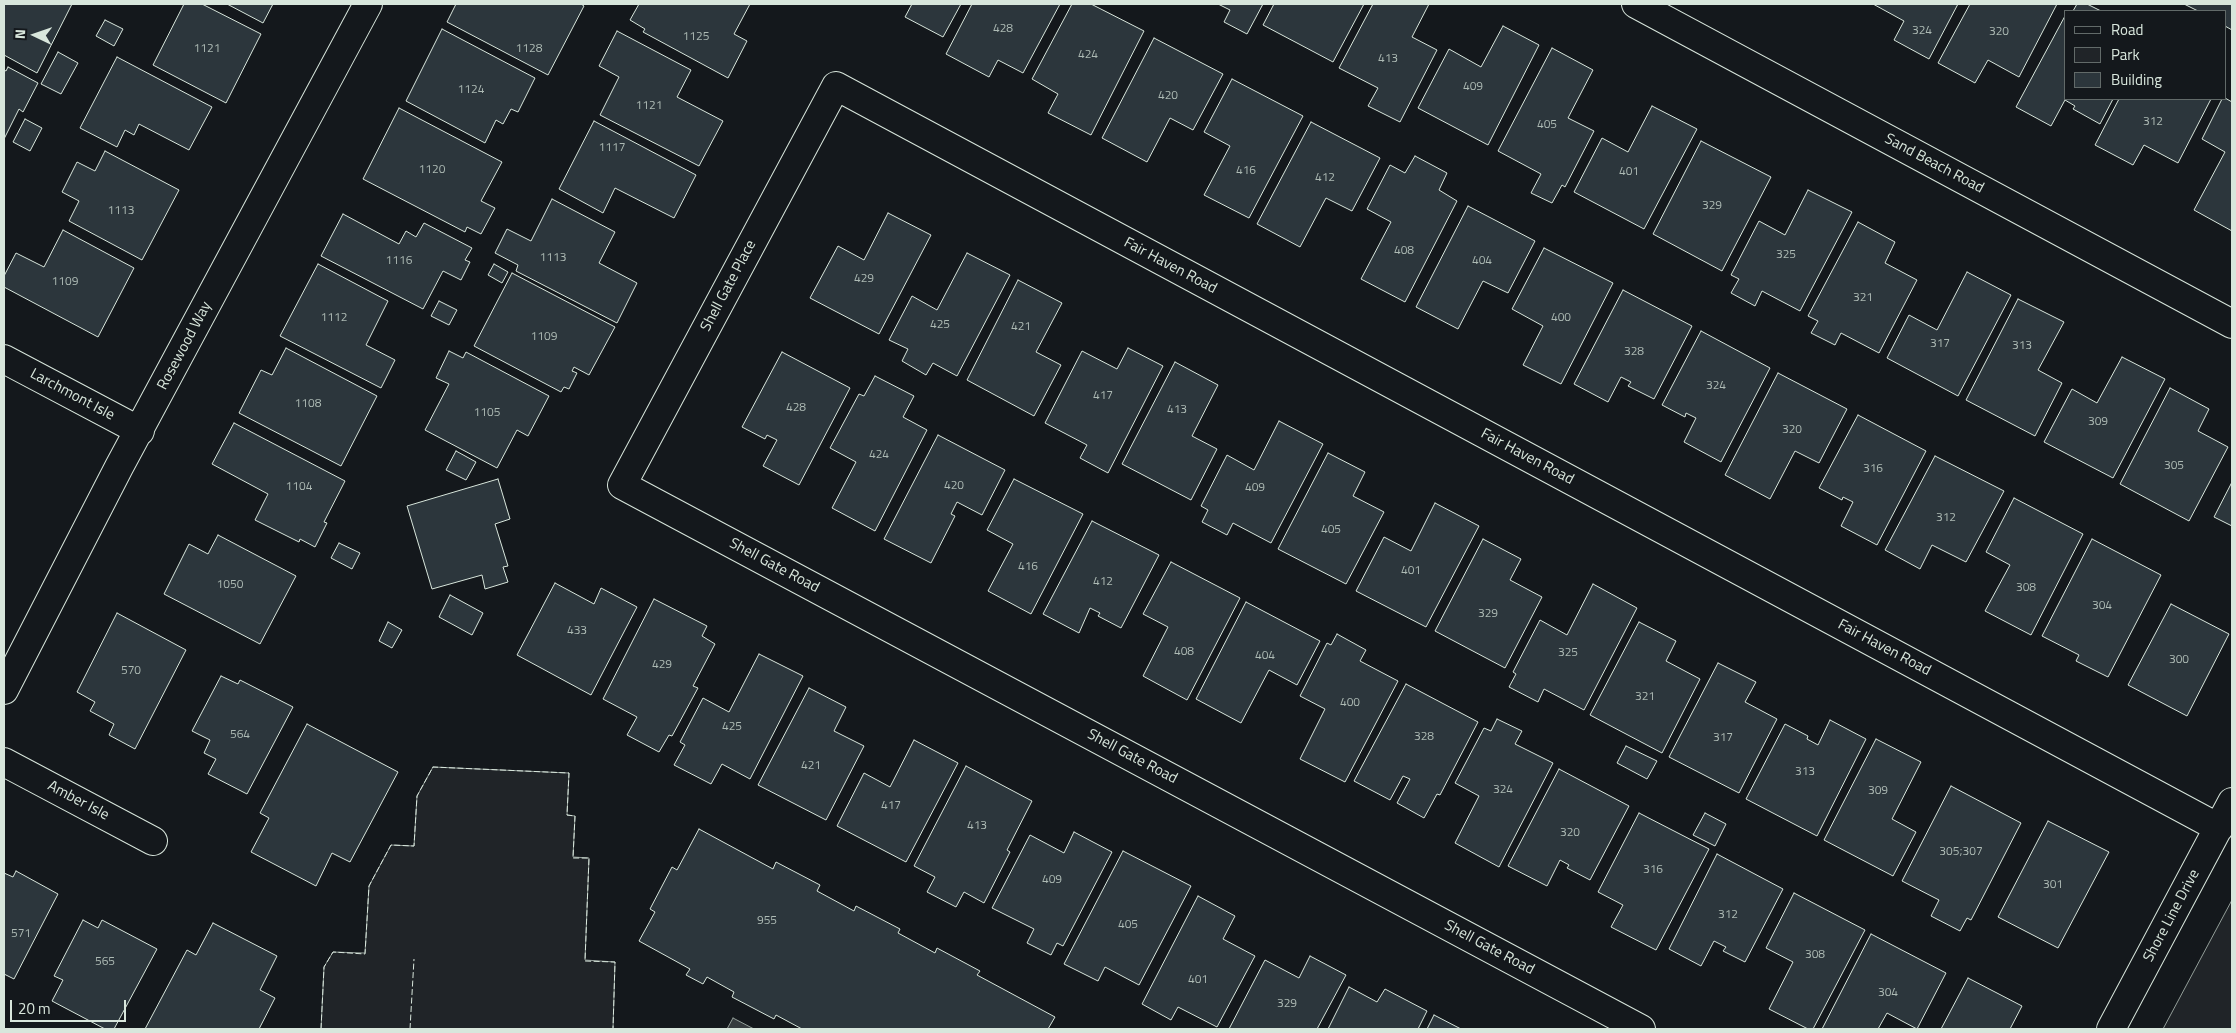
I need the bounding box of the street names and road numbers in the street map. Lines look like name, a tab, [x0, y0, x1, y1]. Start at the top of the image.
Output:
street label: Sand Beach Road	[1881, 130, 1987, 198]
street label: Fair Haven Road	[1120, 234, 1220, 298]
street label: Shell Gate Place	[697, 237, 761, 335]
street label: Rosewood Way	[154, 299, 216, 393]
street label: Larchmont Isle	[27, 365, 117, 425]
street label: Fair Haven Road	[1477, 425, 1577, 489]
street label: Shell Gate Road	[726, 535, 822, 597]
street label: Fair Haven Road	[1834, 616, 1934, 680]
street label: Shell Gate Road	[1084, 726, 1180, 788]
street label: Amber Isle	[44, 777, 112, 825]
street label: Shore Line Drive	[2140, 867, 2204, 965]
street label: Shell Gate Road	[1441, 917, 1537, 979]

